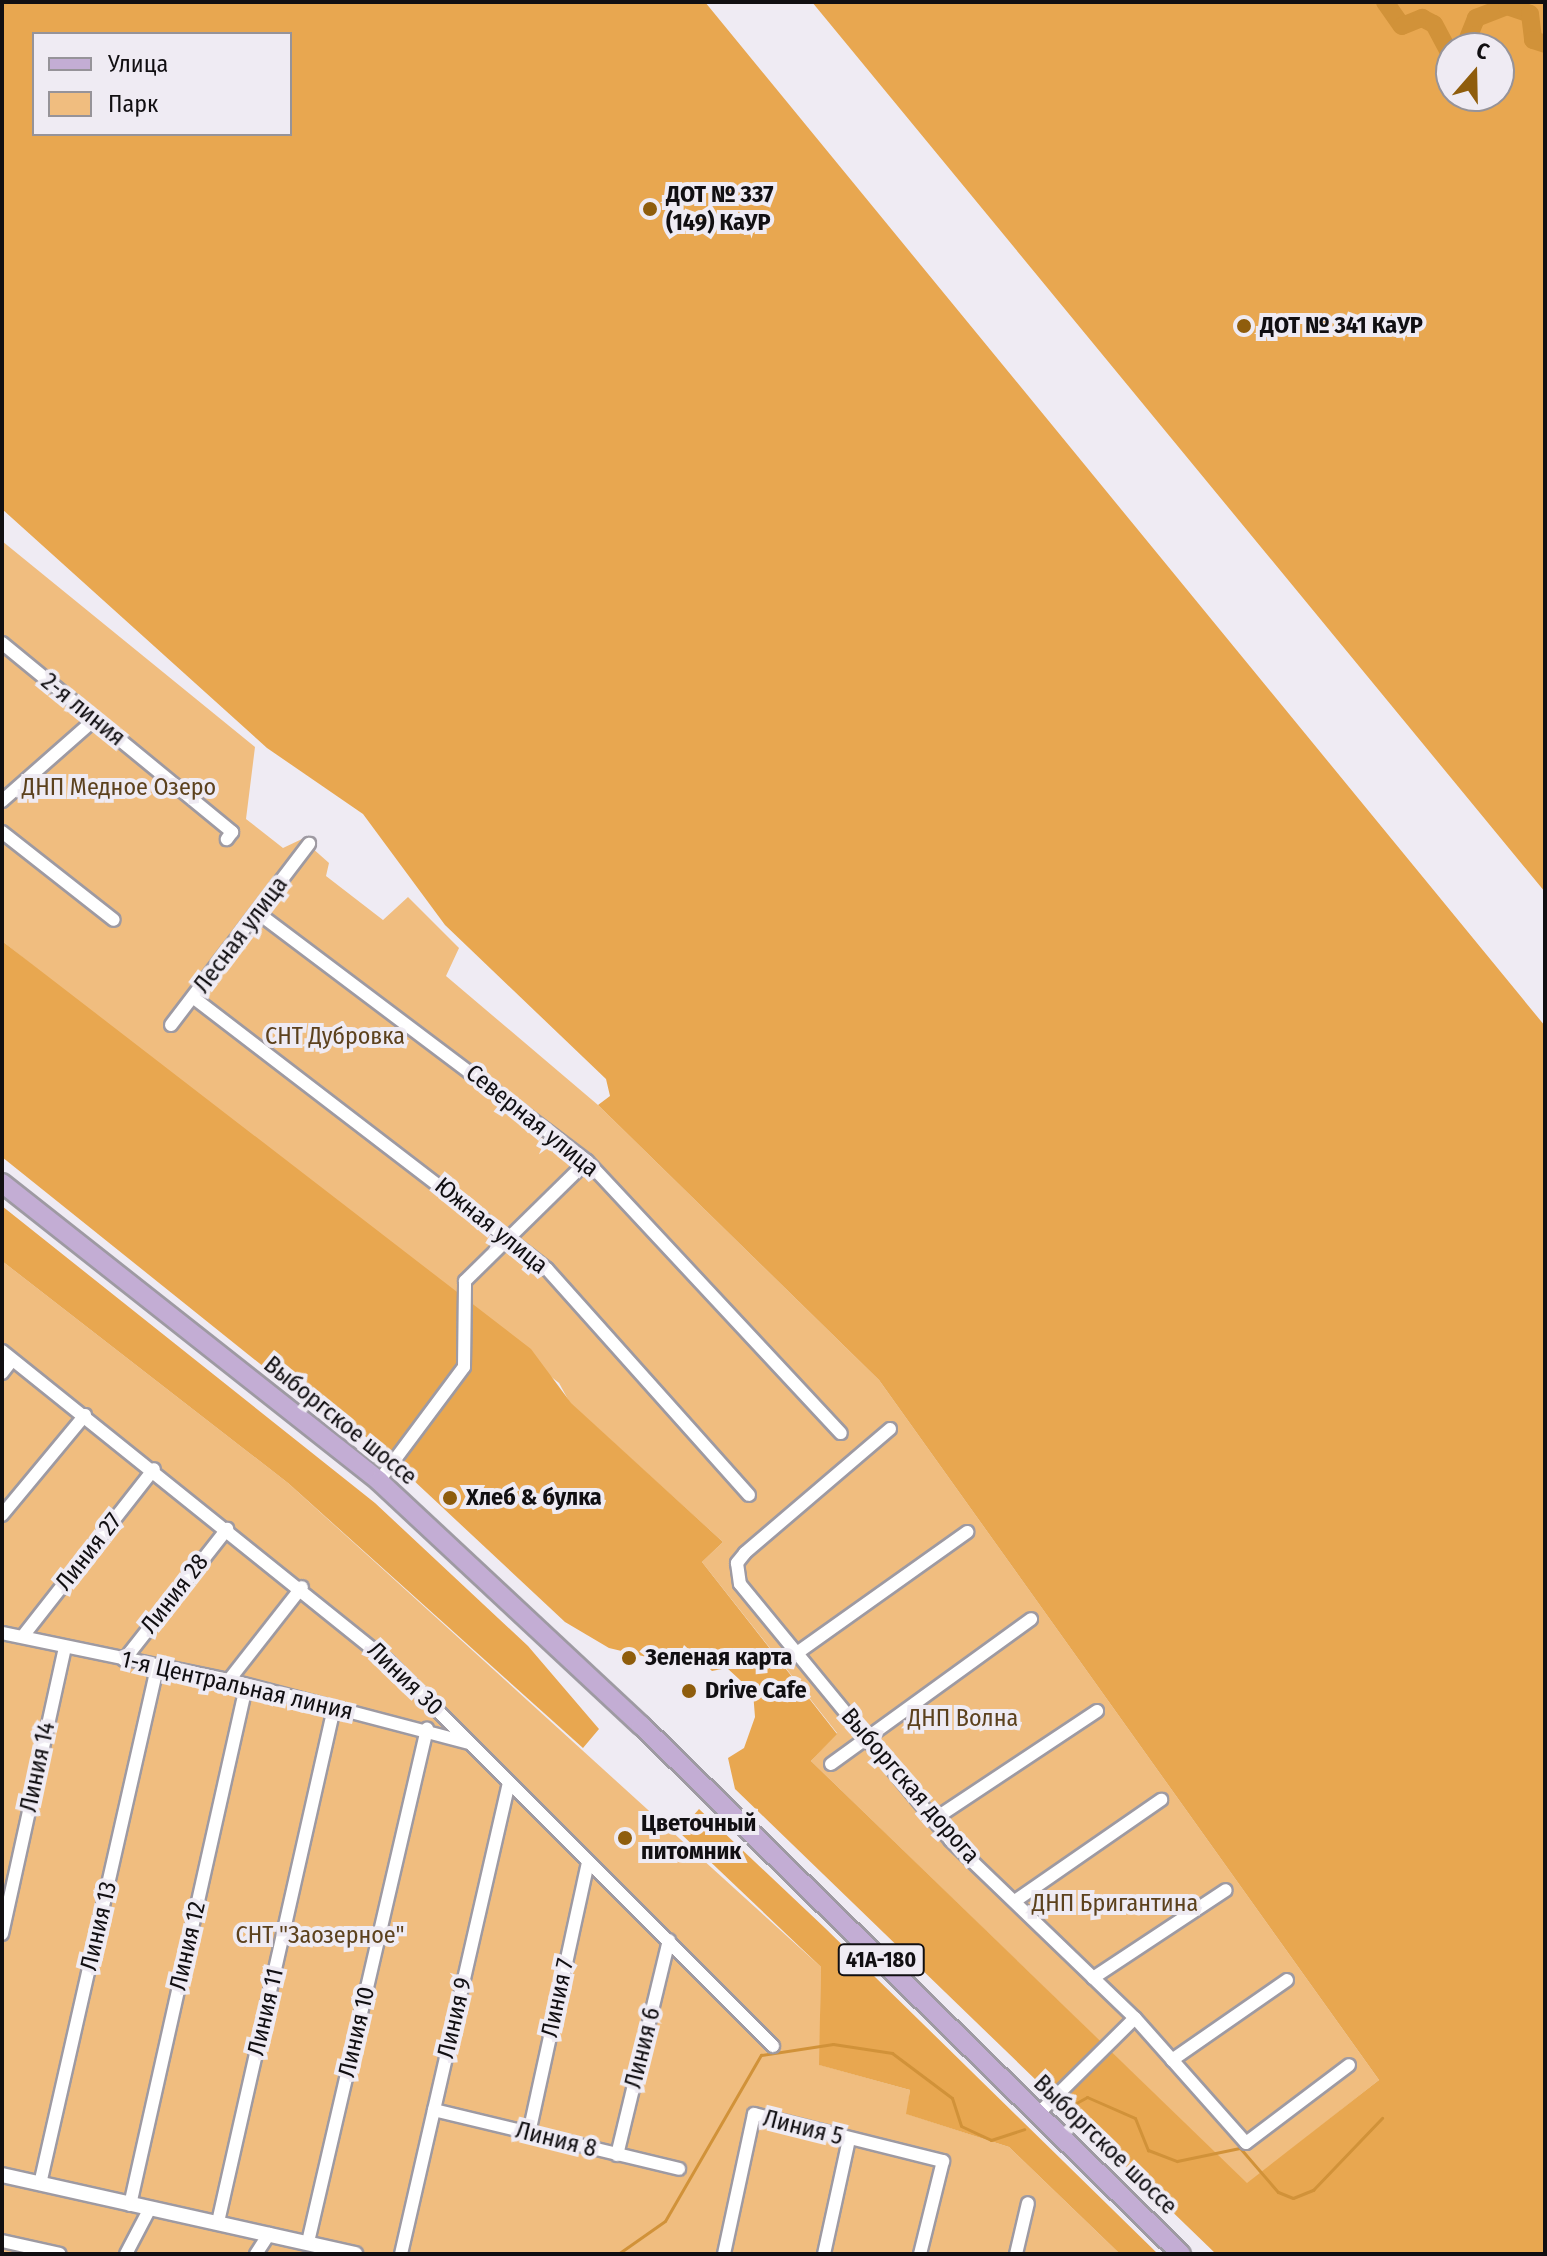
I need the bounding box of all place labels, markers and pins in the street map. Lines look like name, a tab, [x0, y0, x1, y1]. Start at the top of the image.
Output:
place label: ДОТ № 337 (149) КаУР	[666, 181, 773, 237]
marker: ДОТ № 337 (149) КаУР	[641, 200, 659, 218]
place label: ДОТ № 341 КаУР	[1260, 312, 1423, 340]
marker: ДОТ № 341 КаУР	[1235, 317, 1253, 335]
place label: Хлеб & булка	[466, 1484, 602, 1512]
marker: Хлеб & булка	[441, 1489, 459, 1507]
place label: Зеленая карта	[645, 1644, 793, 1672]
marker: Зеленая карта	[620, 1649, 638, 1667]
place label: Drive Cafe	[705, 1677, 807, 1705]
marker: Drive Cafe	[680, 1682, 698, 1700]
place label: Цветочный питомник	[641, 1810, 756, 1866]
marker: Цветочный питомник	[616, 1829, 634, 1847]

